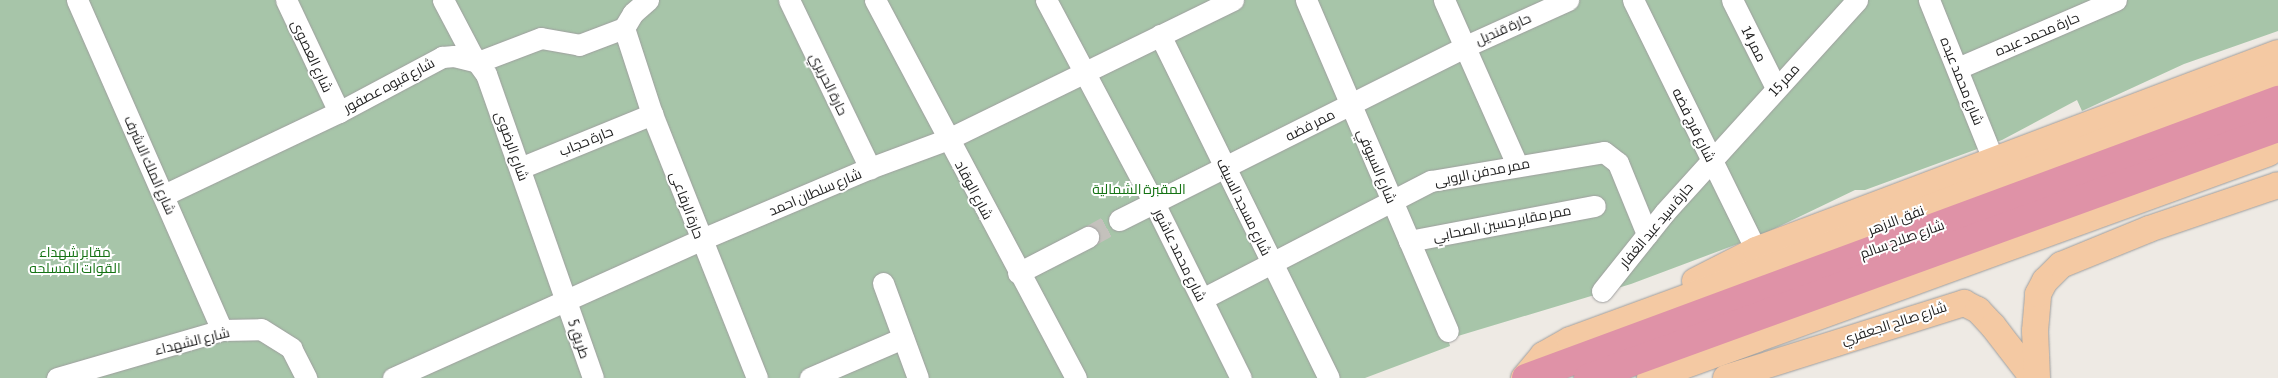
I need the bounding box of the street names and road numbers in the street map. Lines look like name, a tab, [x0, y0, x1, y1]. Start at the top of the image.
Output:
street label: حارة قنديل	[1472, 9, 1534, 49]
street label: حارة محمد عبده	[1992, 9, 2082, 59]
street label: شارع العصوى	[288, 17, 336, 95]
street label: ممر 14	[1738, 23, 1770, 65]
street label: شارع محمد عبده	[1937, 35, 1987, 127]
street label: حارة الحريري	[807, 50, 851, 118]
street label: شارع قبوه عصفور	[341, 54, 437, 116]
street label: ممر 15	[1765, 60, 1803, 100]
street label: شارع فرج فضه	[1669, 85, 1719, 165]
street label: ممر فضه	[1283, 105, 1337, 145]
street label: شارع الرضوى	[492, 109, 532, 183]
street label: شارع الملك الاشرف	[121, 113, 179, 217]
street label: حارة حجاب	[556, 123, 616, 159]
street label: شارع السيوفي	[1354, 126, 1400, 206]
street label: شارع مسجد السيف	[1213, 155, 1275, 259]
street label: ممر مدفن الروبى	[1433, 155, 1531, 189]
street label: شارع الوقاد	[952, 158, 996, 222]
street label: شارع سلطان احمد	[766, 165, 864, 219]
street label: حارة الرفاعى	[666, 169, 708, 241]
street label: حارة سيد عبد الغفار	[1616, 179, 1696, 271]
street label: ممر مقابر حسين الصحابي	[1432, 201, 1572, 245]
street label: نفق الازهر	[1865, 202, 1927, 238]
street label: شارع محمد عاشور	[1150, 206, 1210, 304]
street label: شارع صلاح سالم	[1857, 216, 1947, 262]
street label: شارع صالح الجعفري	[1839, 298, 1949, 348]
street label: طريق 5	[564, 317, 594, 361]
street label: شارع الشهداء	[153, 324, 231, 358]

